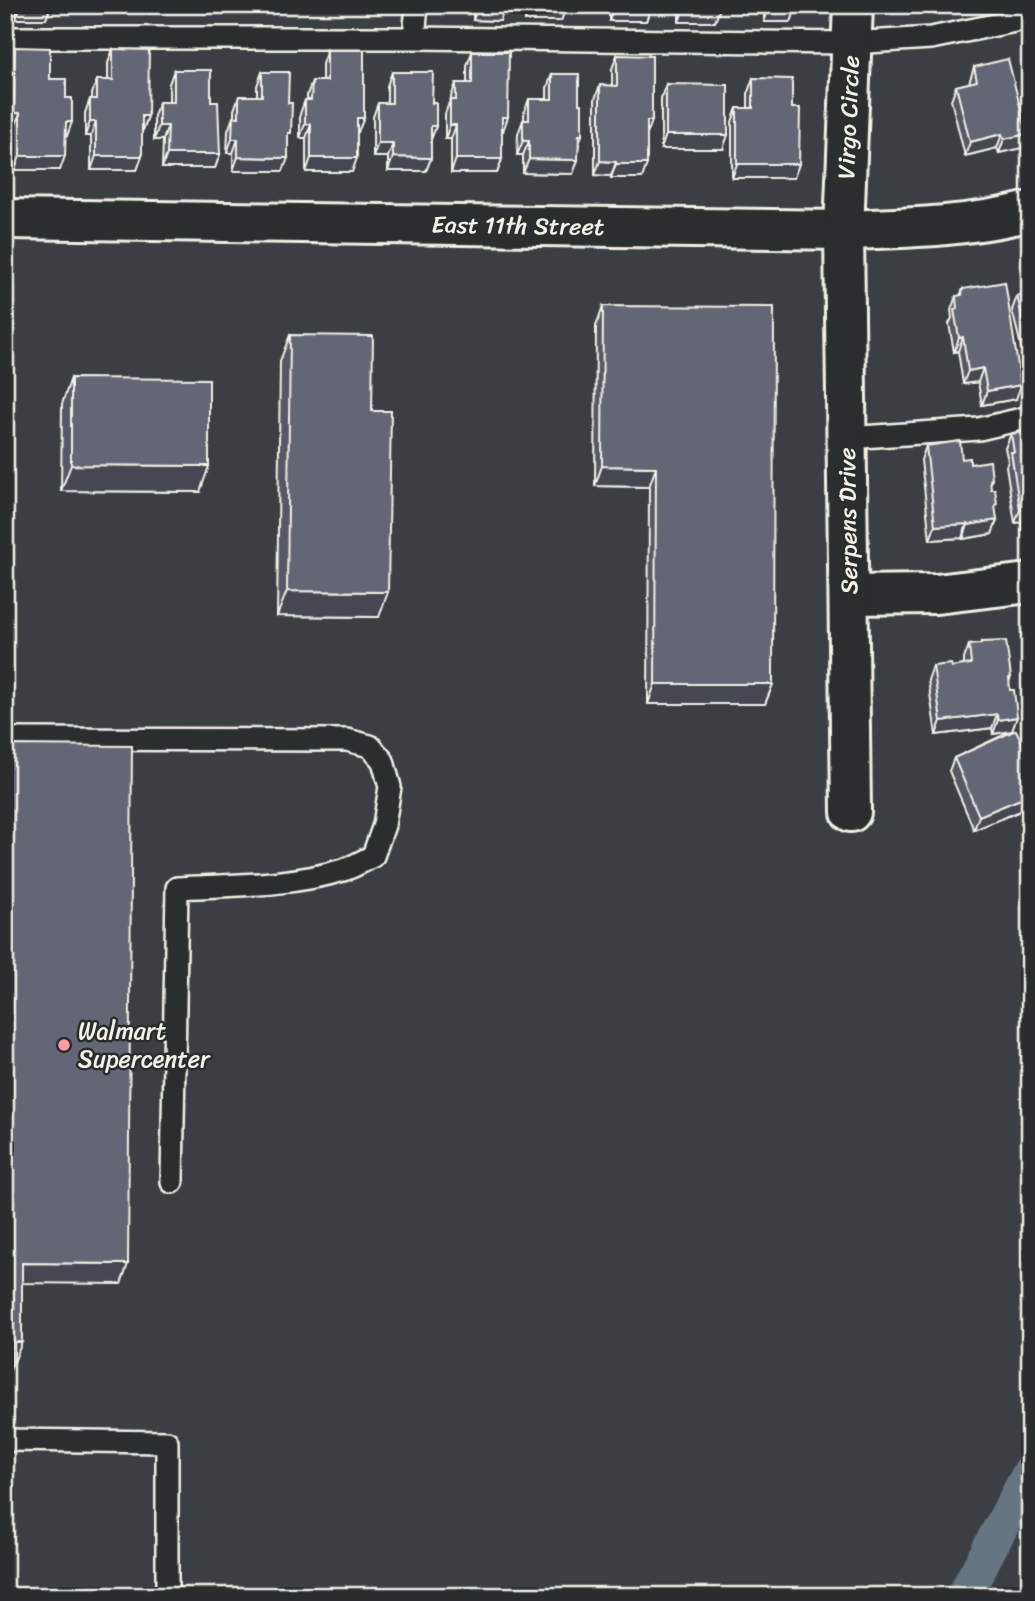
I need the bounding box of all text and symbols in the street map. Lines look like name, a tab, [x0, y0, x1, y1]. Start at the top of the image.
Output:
street label: Virgo Circle	[825, 54, 872, 180]
street label: East 11th Street	[431, 204, 605, 248]
street label: Serpens Drive	[826, 447, 870, 595]
place label: Walmart Supercenter	[78, 1010, 211, 1080]
marker: Walmart Supercenter	[56, 1037, 72, 1053]

